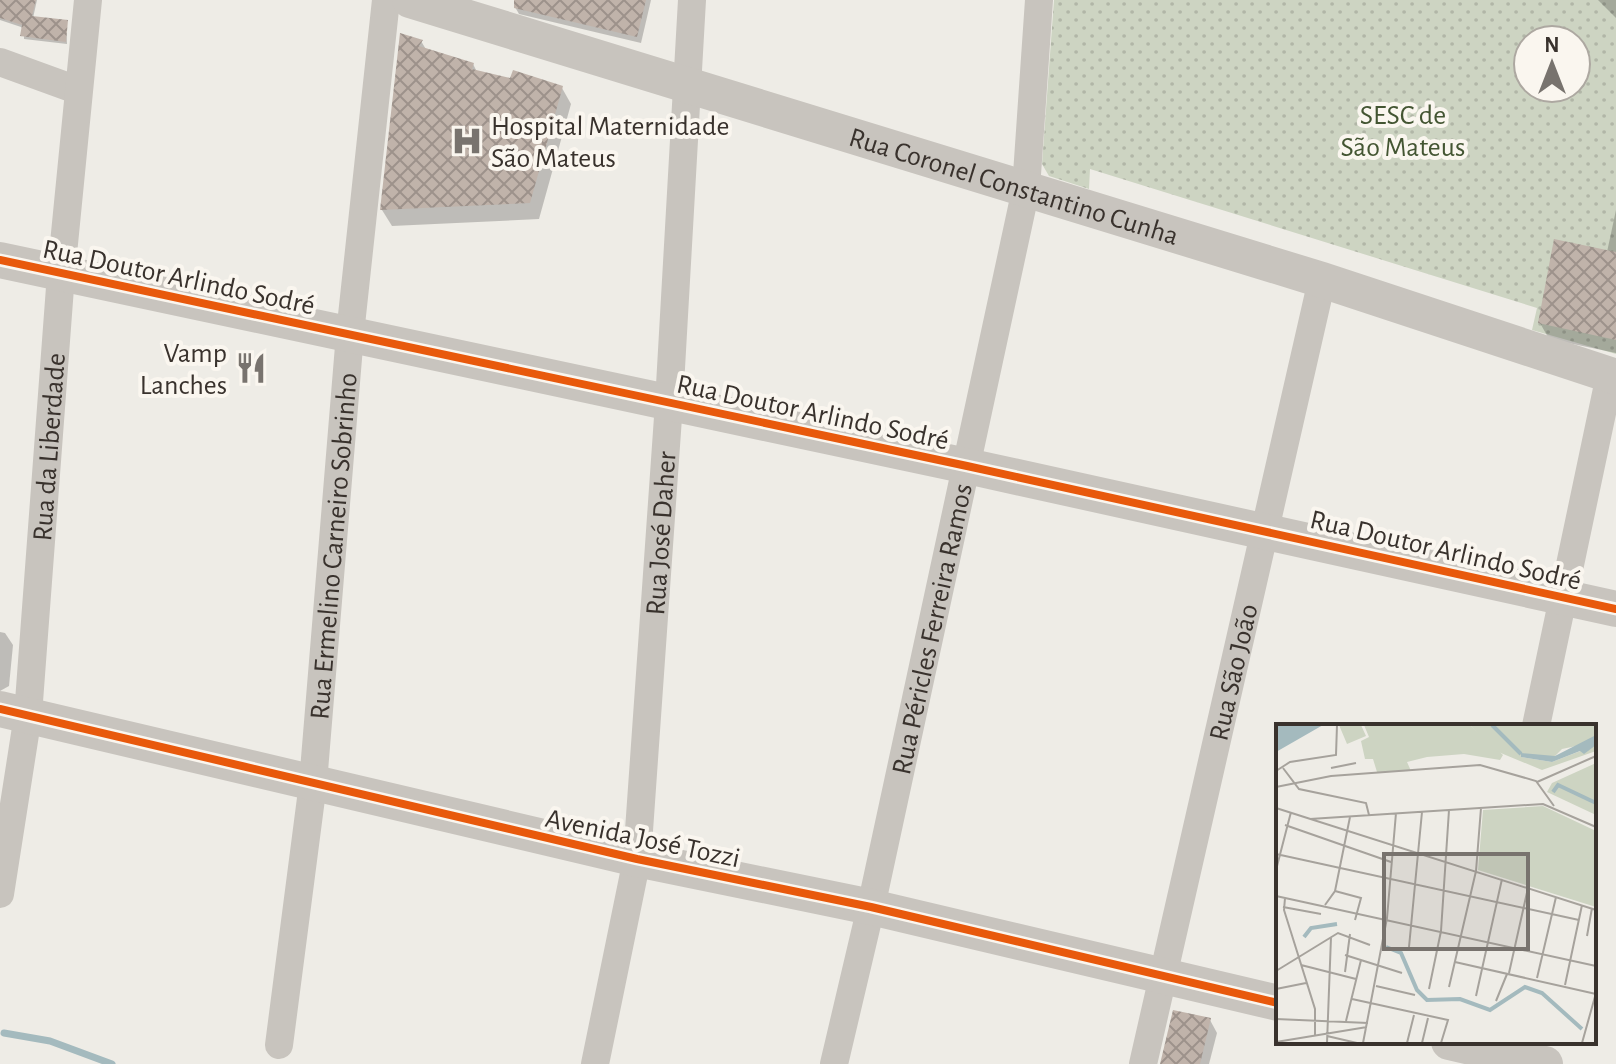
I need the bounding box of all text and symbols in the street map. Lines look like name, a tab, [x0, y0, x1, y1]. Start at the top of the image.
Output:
north arrow	[1512, 24, 1592, 104]
text: N	[1544, 34, 1560, 56]
park label: SESC de São Mateus	[1341, 102, 1465, 162]
place label: Hospital Maternidade São Mateus	[491, 113, 729, 173]
hospital icon: Hospital Maternidade São Mateus	[450, 124, 484, 158]
street label: Rua Coronel Constantino Cunha	[846, 124, 1182, 251]
street label: Rua Doutor Arlindo Sodré	[40, 235, 317, 320]
place label: Vamp Lanches	[140, 340, 227, 400]
restaurant icon: Vamp Lanches	[234, 351, 268, 385]
street label: Rua da Liberdade	[29, 352, 71, 542]
street label: Rua Doutor Arlindo Sodré	[674, 370, 951, 455]
street label: Rua Ermelino Carneiro Sobrinho	[306, 372, 363, 721]
street label: Rua José Daher	[642, 450, 682, 616]
street label: Rua Péricles Ferreira Ramos	[888, 481, 978, 777]
street label: Rua Doutor Arlindo Sodré	[1307, 506, 1584, 596]
street label: Rua São João	[1205, 601, 1264, 744]
inset map	[1276, 724, 1596, 1044]
street label: Avenida José Tozzi	[543, 805, 742, 873]

